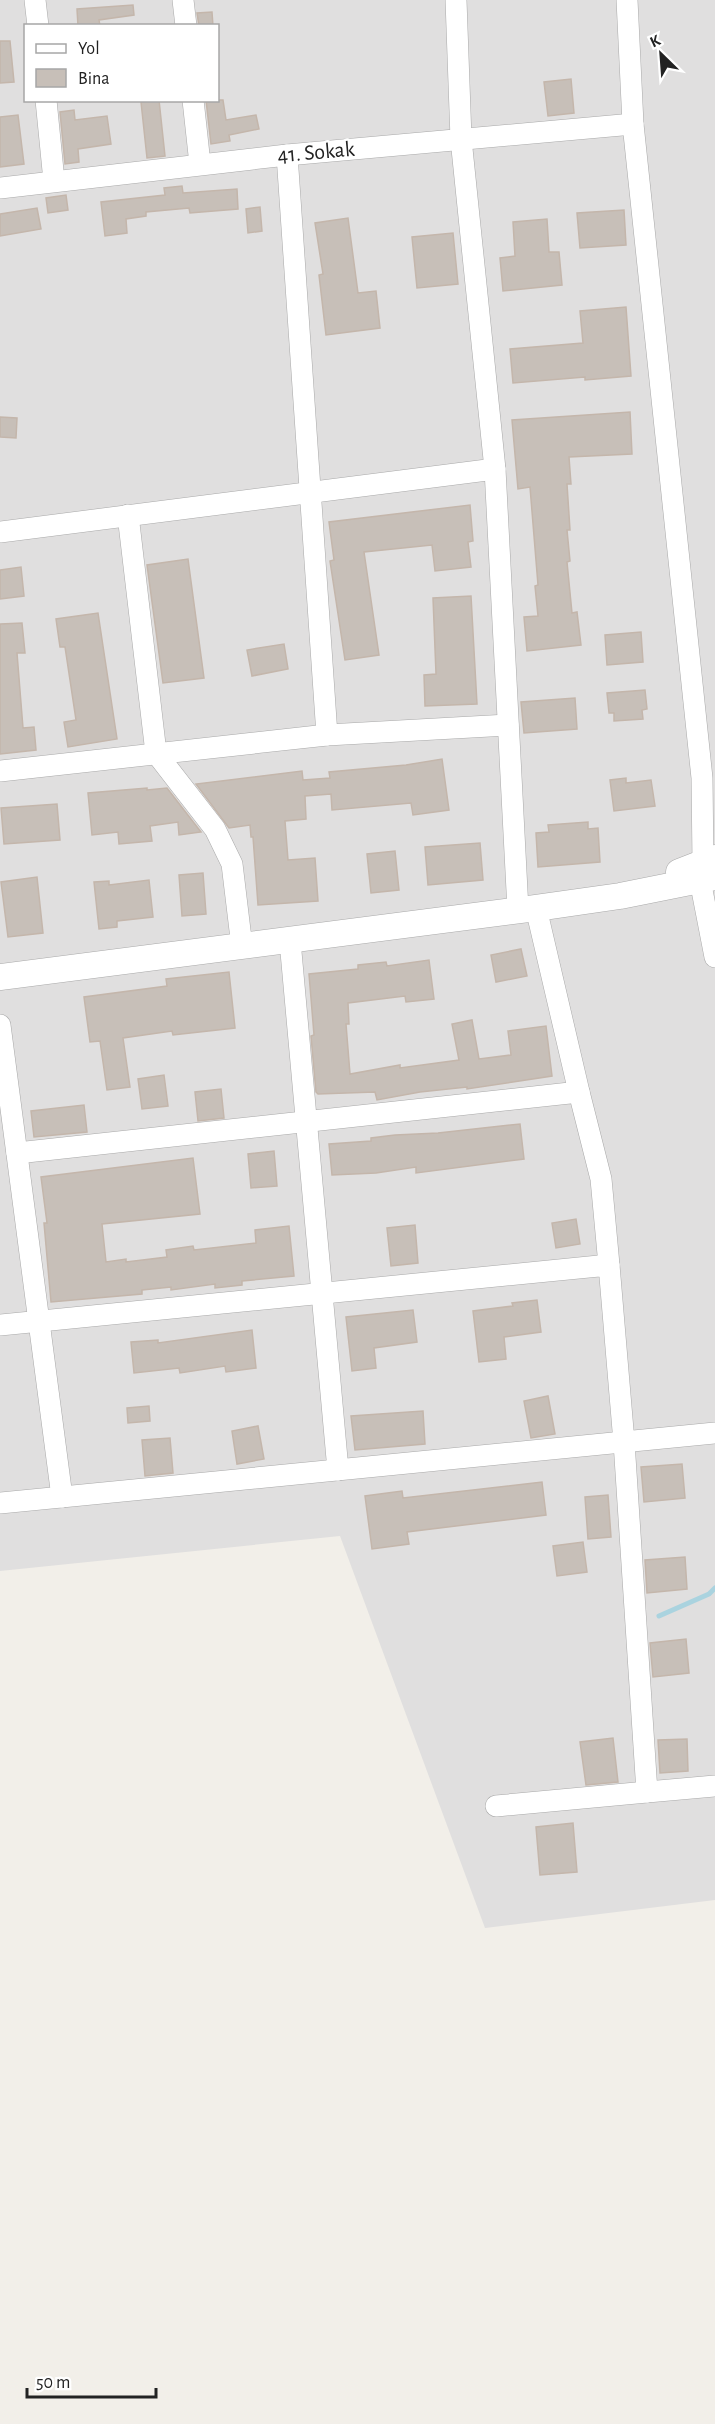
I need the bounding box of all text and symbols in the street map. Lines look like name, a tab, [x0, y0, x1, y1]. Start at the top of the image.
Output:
legend	[24, 24, 219, 102]
north arrow	[631, 24, 691, 84]
text: K	[647, 32, 663, 51]
text: Yol	[78, 40, 100, 58]
text: Bina	[78, 70, 110, 88]
street label: 41. Sokak	[277, 138, 355, 166]
scale bar	[27, 2361, 156, 2399]
text: 50 m	[36, 2374, 70, 2392]

